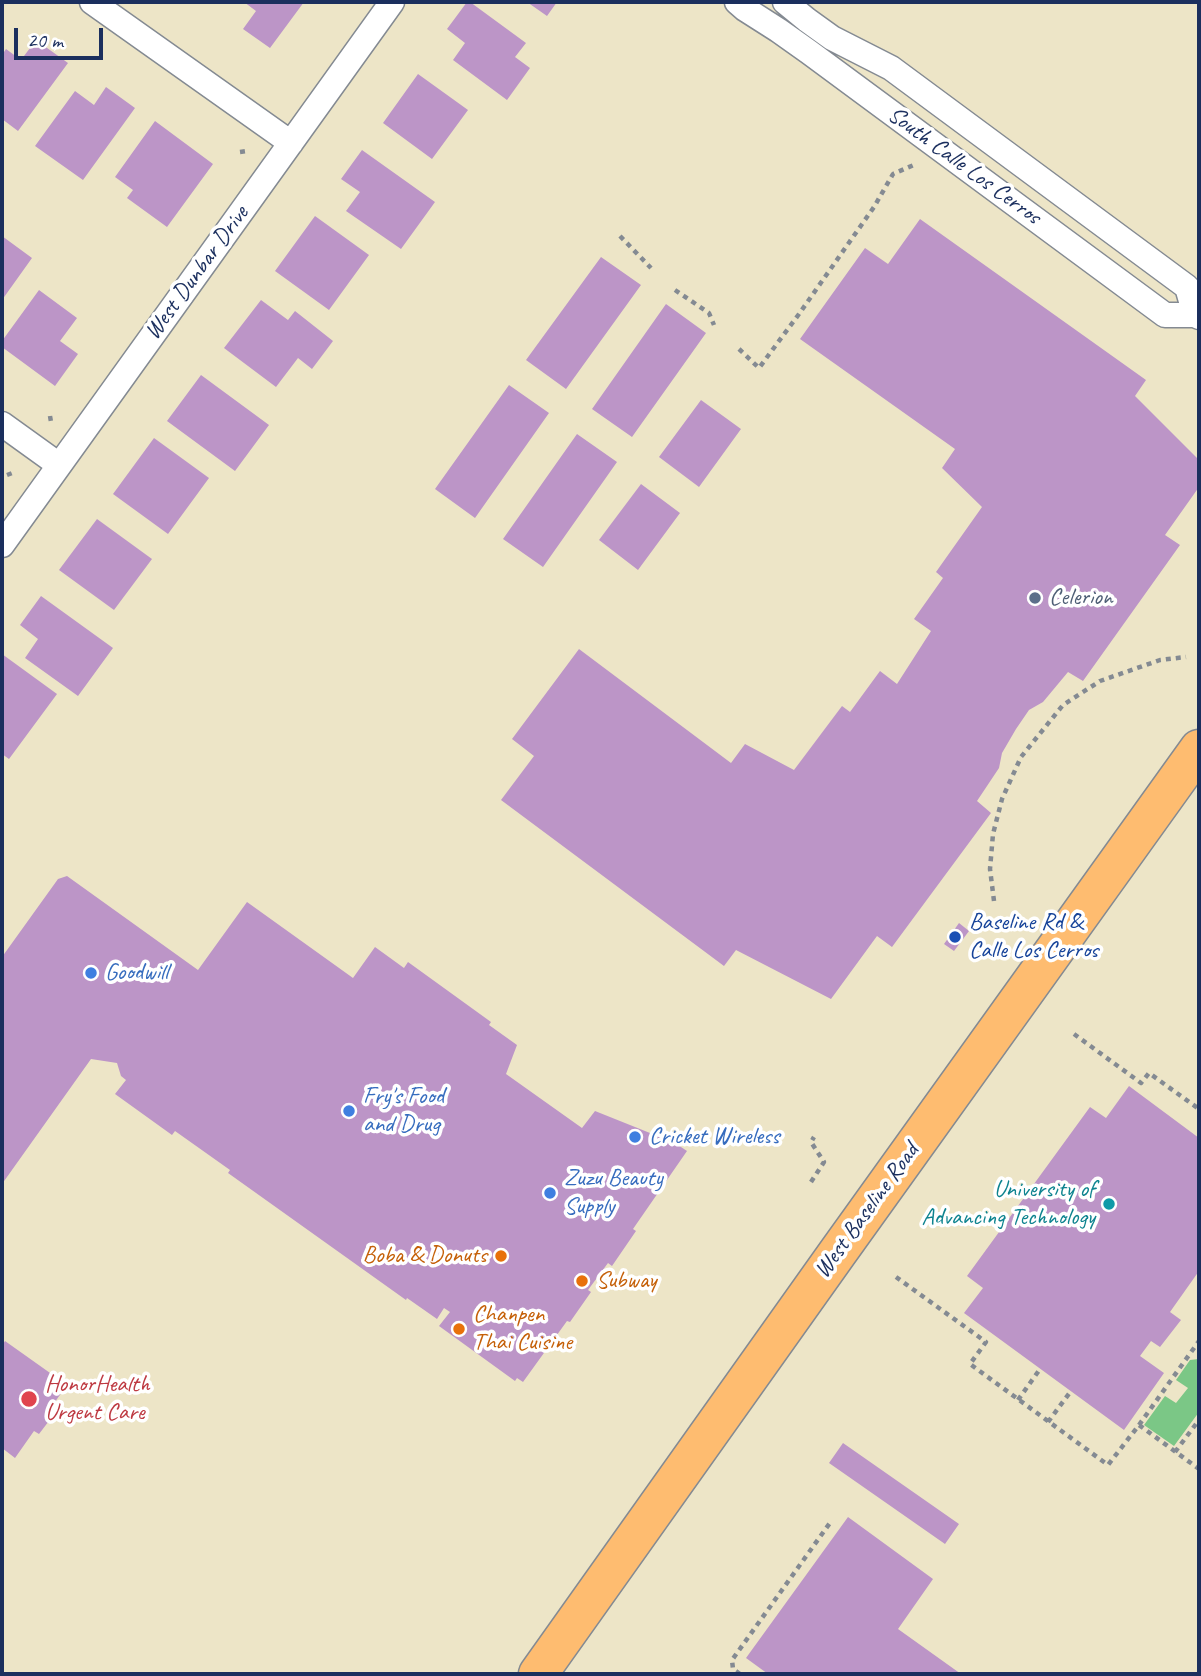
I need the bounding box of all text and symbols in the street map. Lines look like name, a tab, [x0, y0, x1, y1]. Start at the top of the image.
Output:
scale bar	[18, 14, 107, 58]
text: 20 m	[27, 27, 63, 53]
street label: South Calle Los Cerros	[882, 101, 1046, 231]
street label: West Dunbar Drive	[139, 200, 255, 346]
place label: Celerion	[1049, 584, 1113, 612]
marker: Celerion	[1027, 590, 1043, 606]
place label: Baseline Rd & Calle Los Cerros	[969, 909, 1098, 965]
marker: Baseline Rd & Calle Los Cerros	[947, 929, 963, 945]
place label: Goodwill	[105, 959, 168, 987]
marker: Goodwill	[83, 965, 99, 981]
place label: Fry's Food and Drug	[363, 1083, 444, 1139]
marker: Fry's Food and Drug	[341, 1103, 357, 1119]
place label: Cricket Wireless	[649, 1123, 779, 1151]
marker: Cricket Wireless	[627, 1129, 643, 1145]
street label: West Baseline Road	[809, 1138, 925, 1284]
place label: Zuzu Beauty Supply	[564, 1165, 663, 1221]
place label: University of Advancing Technology	[922, 1176, 1095, 1232]
marker: Zuzu Beauty Supply	[542, 1185, 558, 1201]
marker: University of Advancing Technology	[1101, 1196, 1117, 1212]
place label: Boba & Donuts	[362, 1242, 487, 1270]
marker: Boba & Donuts	[493, 1248, 509, 1264]
place label: Subway	[596, 1267, 656, 1295]
marker: Subway	[574, 1273, 590, 1289]
place label: Chanpen Thai Cuisine	[473, 1301, 572, 1357]
marker: Chanpen Thai Cuisine	[451, 1321, 467, 1337]
place label: HonorHealth Urgent Care	[45, 1371, 150, 1427]
marker: HonorHealth Urgent Care	[19, 1389, 39, 1409]

